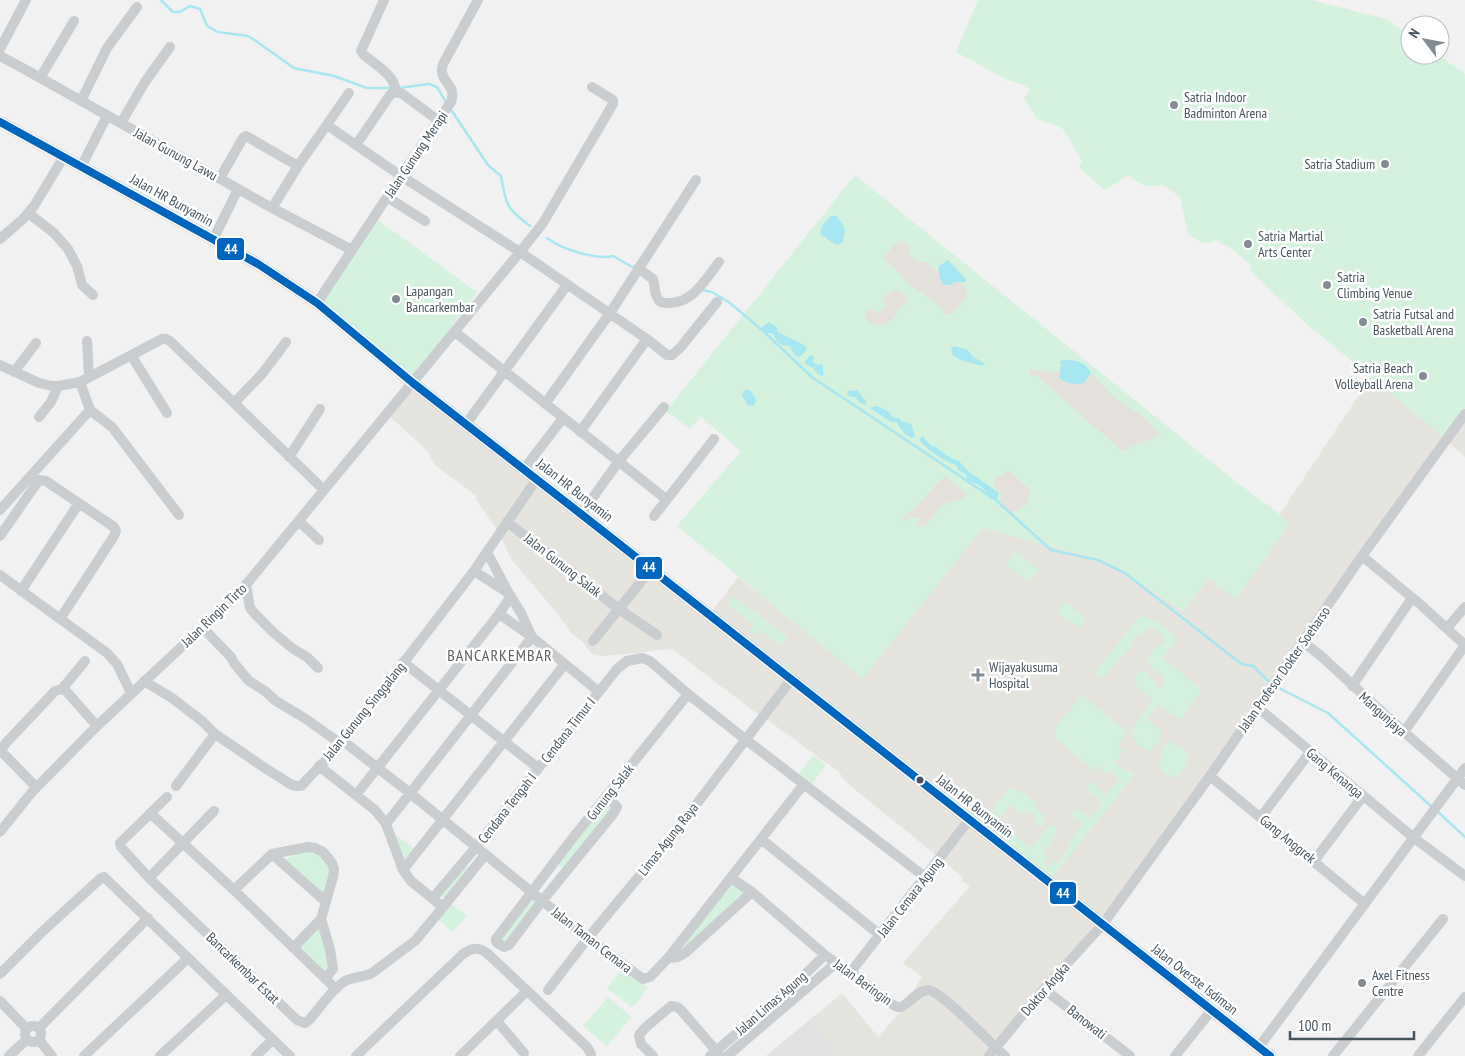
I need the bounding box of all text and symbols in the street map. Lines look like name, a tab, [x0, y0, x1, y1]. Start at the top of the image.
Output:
north arrow	[1400, 15, 1450, 65]
text: N	[1404, 25, 1424, 41]
place label: Satria Indoor Badminton Arena	[1184, 88, 1267, 122]
marker: Satria Indoor Badminton Arena	[1168, 99, 1180, 111]
street label: Jalan Gunung Merapi	[380, 107, 452, 202]
street label: Jalan Gunung Lawu	[130, 123, 221, 184]
place label: Satria Stadium	[1304, 155, 1375, 173]
marker: Satria Stadium	[1379, 158, 1391, 170]
street label: Jalan HR Bunyamin	[126, 169, 217, 230]
place label: Satria Martial Arts Center	[1258, 227, 1324, 261]
line badge: 44	[216, 237, 245, 261]
marker: Satria Martial Arts Center	[1242, 238, 1254, 250]
text: 44	[224, 240, 238, 258]
place label: Satria Climbing Venue	[1337, 268, 1413, 302]
marker: Satria Climbing Venue	[1321, 279, 1333, 291]
place label: Lapangan Bancarkembar	[406, 282, 475, 316]
marker: Lapangan Bancarkembar	[390, 293, 402, 305]
place label: Satria Futsal and Basketball Arena	[1373, 305, 1454, 339]
marker: Satria Futsal and Basketball Arena	[1357, 316, 1369, 328]
place label: Satria Beach Volleyball Arena	[1334, 359, 1413, 393]
marker: Satria Beach Volleyball Arena	[1417, 370, 1429, 382]
street label: Jalan HR Bunyamin	[532, 454, 617, 525]
street label: Jalan Gunung Salak	[520, 529, 606, 601]
line badge: 44	[635, 556, 663, 580]
text: 44	[642, 558, 656, 576]
street label: Jalan Ringin Tirto	[177, 579, 250, 651]
street label: Jalan Profesor Dokter Soeharso	[1233, 603, 1334, 736]
district label: BANCARKEMBAR	[447, 645, 553, 665]
street label: Jalan Gunung Singgalang	[318, 658, 409, 765]
place label: Wijayakusuma Hospital	[989, 658, 1058, 692]
marker: Wijayakusuma Hospital	[971, 668, 985, 682]
street label: Mangunjaya	[1355, 688, 1411, 740]
street label: Cendana Timur I	[537, 694, 599, 766]
street label: Gang Kenanga	[1303, 744, 1367, 802]
street label: Gunung Salak	[583, 760, 638, 824]
street label: Cendana Tengah I	[474, 769, 540, 847]
street label: Jalan HR Bunyamin	[932, 770, 1017, 841]
unlabelled marker	[915, 775, 925, 785]
street label: Limas Agung Raya	[634, 799, 702, 879]
street label: Gang Anggrek	[1256, 811, 1320, 867]
street label: Jalan Cemara Agung	[873, 854, 947, 941]
line badge: 44	[1049, 881, 1077, 905]
text: 44	[1056, 884, 1070, 902]
street label: Jalan Taman Cemara	[547, 902, 636, 977]
street label: Bancarkembar Estat	[202, 928, 284, 1008]
street label: Jalan Overste Isdiman	[1147, 939, 1242, 1018]
street label: Jalan Beringin	[830, 954, 896, 1009]
street label: Doktor Angka	[1017, 959, 1073, 1019]
place label: Axel Fitness Centre	[1372, 966, 1430, 1000]
street label: Jalan Limas Agung	[731, 967, 810, 1040]
marker: Axel Fitness Centre	[1356, 977, 1368, 989]
street label: Banowati	[1064, 1001, 1110, 1043]
scale bar	[1290, 1008, 1414, 1040]
text: 100 m	[1298, 1016, 1331, 1035]

